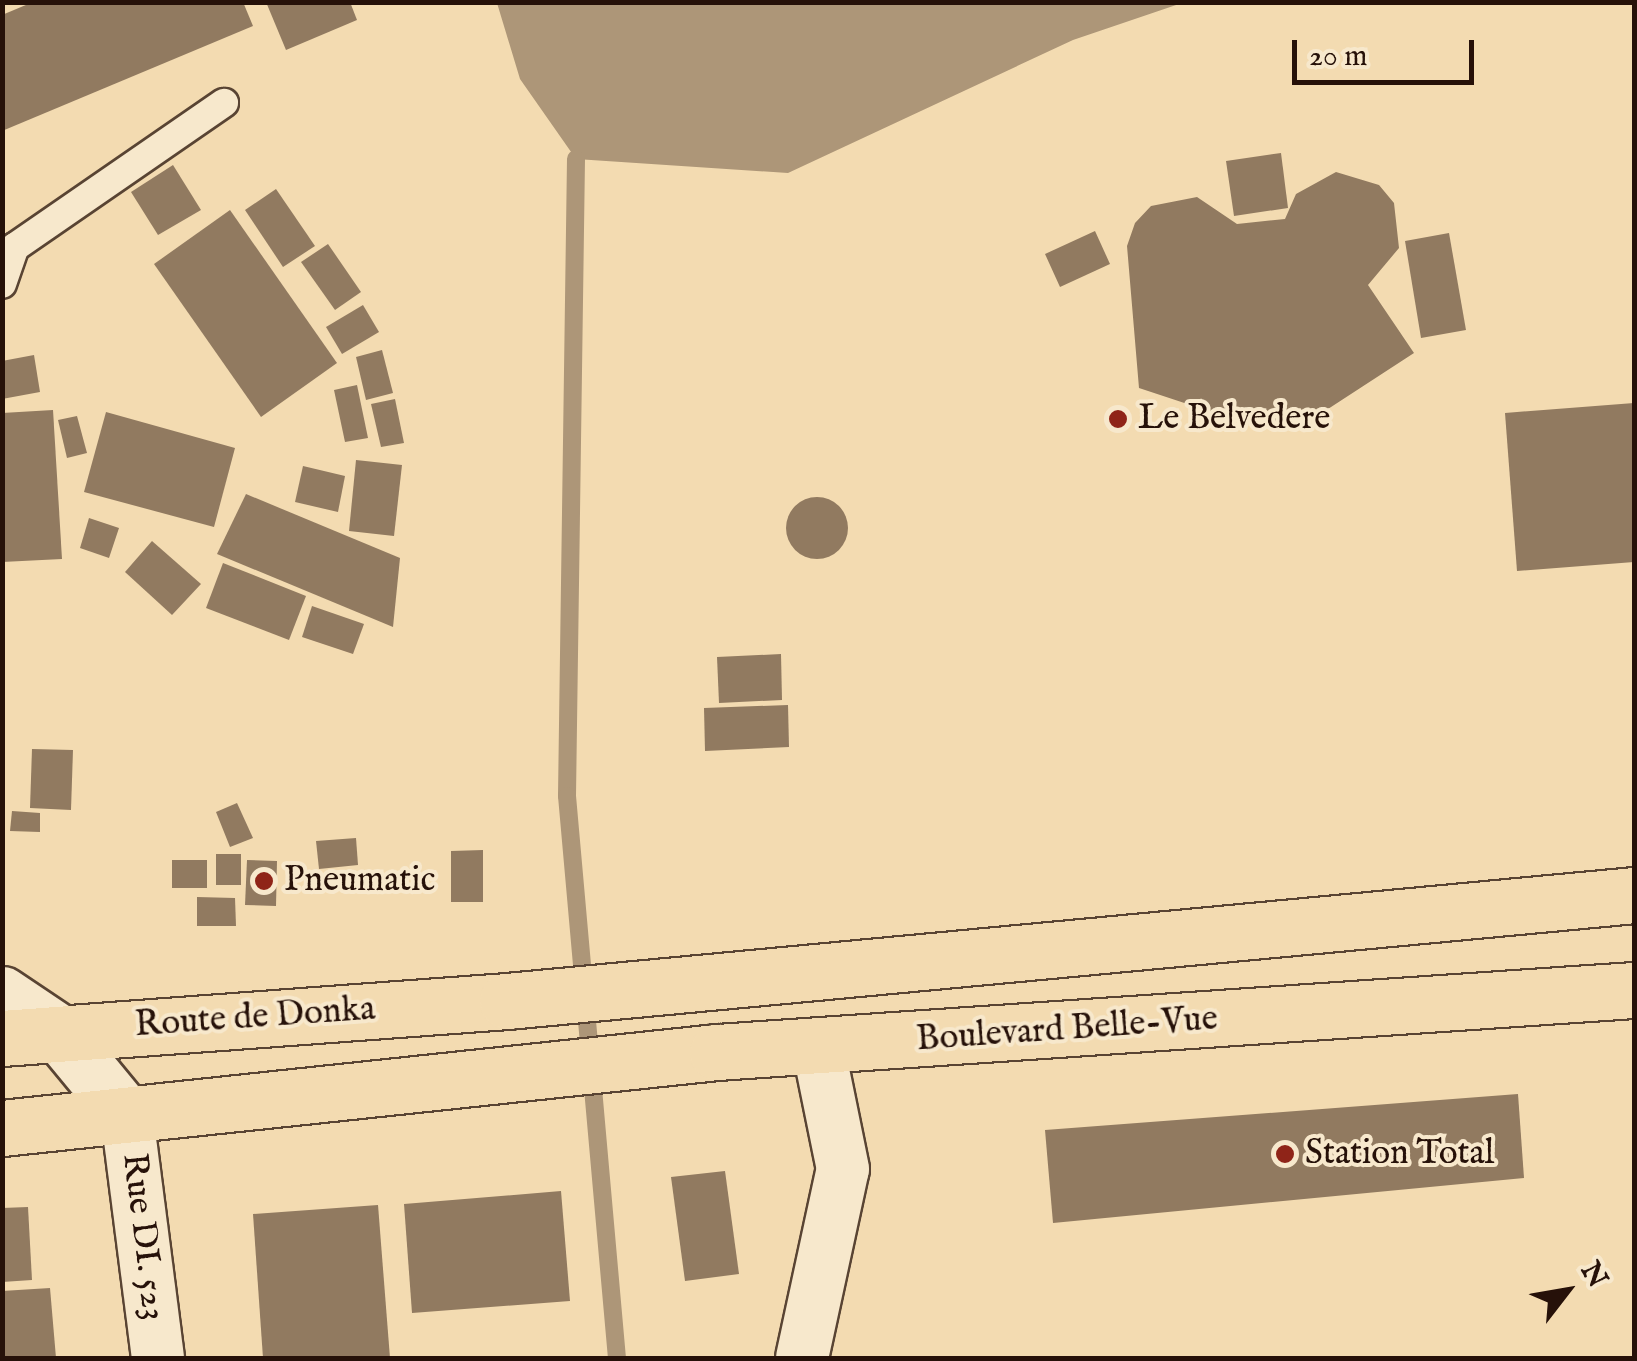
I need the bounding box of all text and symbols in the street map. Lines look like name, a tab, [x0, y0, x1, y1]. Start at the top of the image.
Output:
scale bar	[1297, 20, 1480, 82]
text: 20 m	[1309, 38, 1368, 76]
place label: Le Belvedere	[1138, 398, 1330, 440]
marker: Le Belvedere	[1107, 408, 1129, 430]
place label: Pneumatic	[284, 860, 436, 902]
marker: Pneumatic	[253, 870, 275, 892]
street label: Route de Donka	[133, 989, 377, 1047]
street label: Boulevard Belle-Vue	[915, 999, 1219, 1061]
place label: Station Total	[1305, 1133, 1494, 1175]
marker: Station Total	[1274, 1143, 1296, 1165]
street label: Rue DI. 523	[112, 1151, 174, 1323]
north arrow	[1517, 1241, 1617, 1341]
text: N	[1572, 1256, 1614, 1295]

